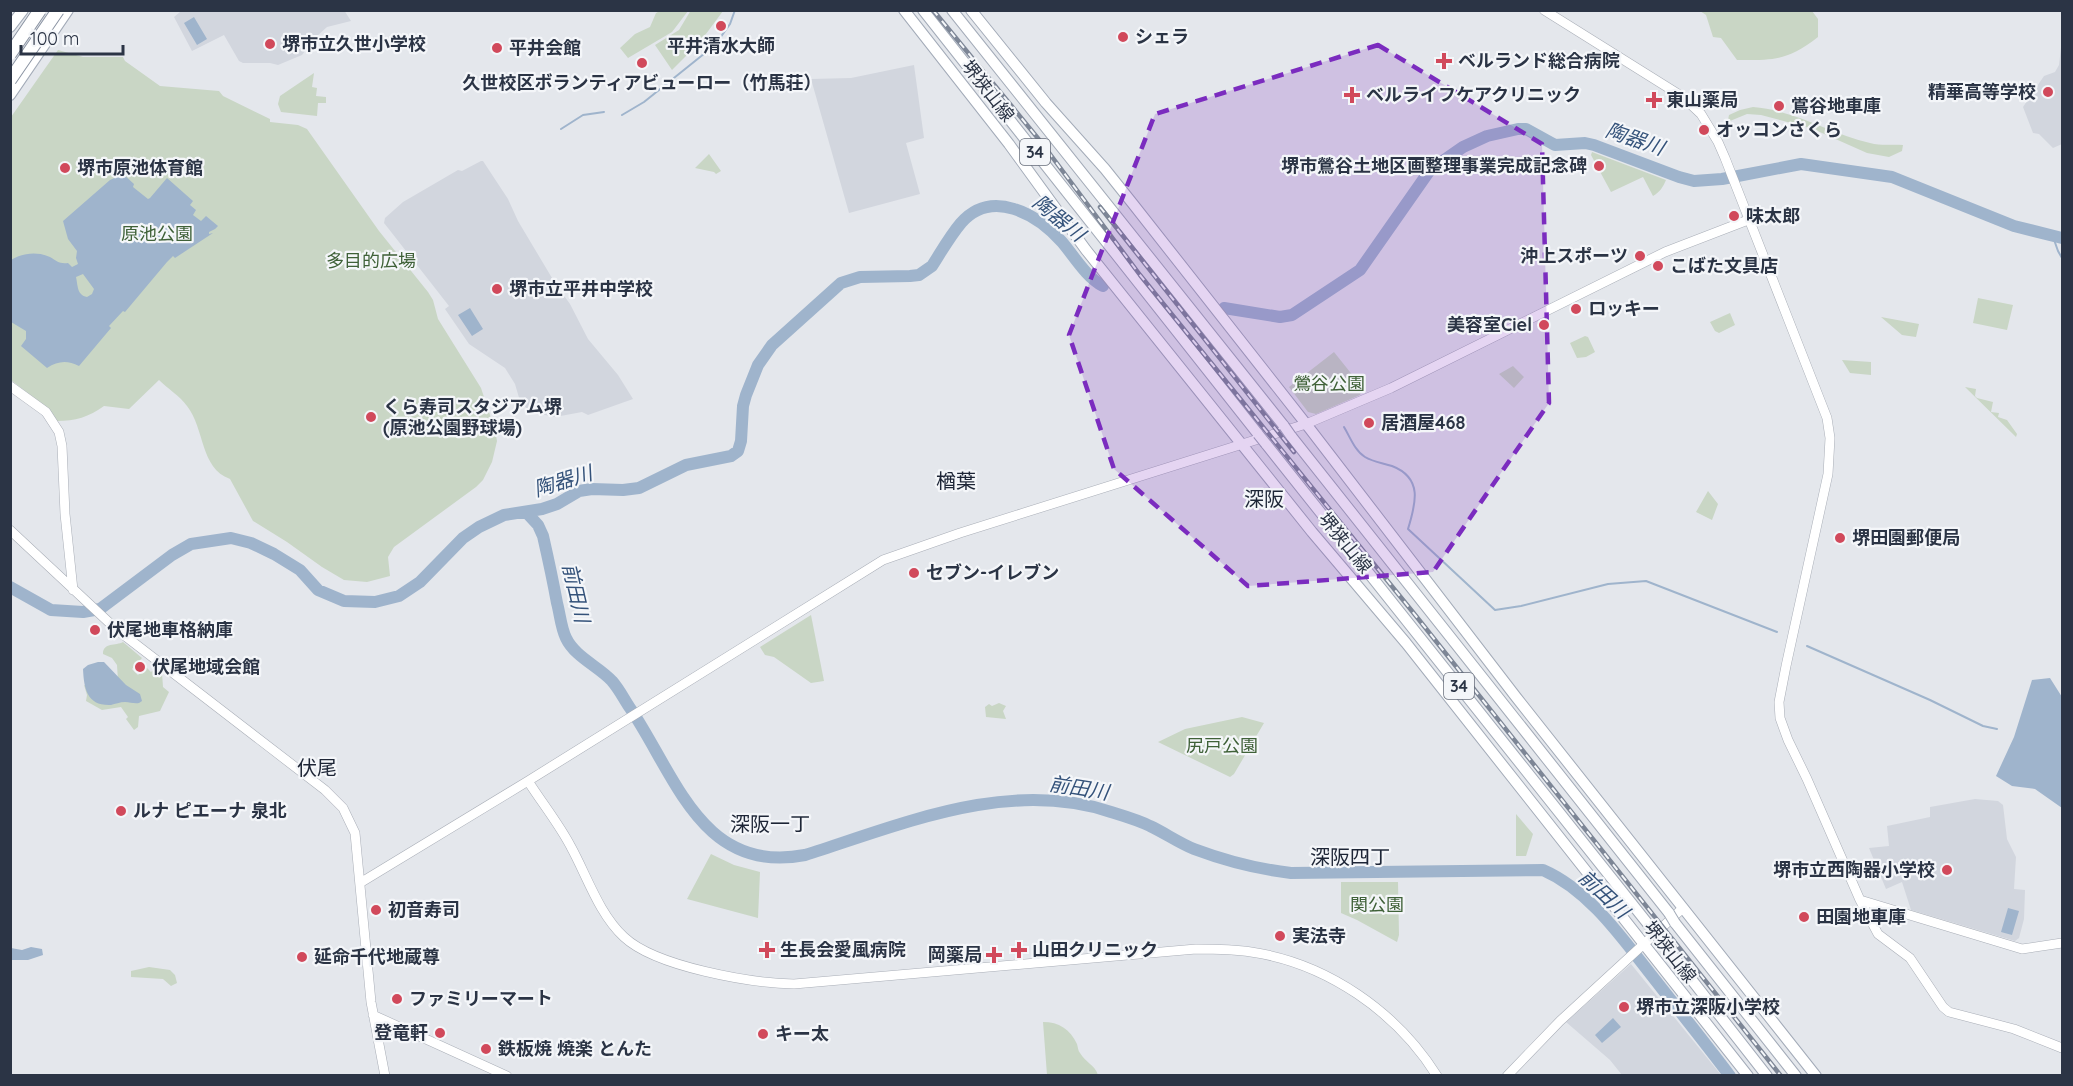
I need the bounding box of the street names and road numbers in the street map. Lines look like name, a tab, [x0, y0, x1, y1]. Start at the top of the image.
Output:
street label: 堺狭山線	[957, 55, 1020, 126]
road number: 34	[1020, 139, 1050, 165]
street label: 堺狭山線	[1314, 507, 1377, 578]
road number: 34	[1444, 673, 1474, 699]
street label: 堺狭山線	[1639, 916, 1702, 987]

